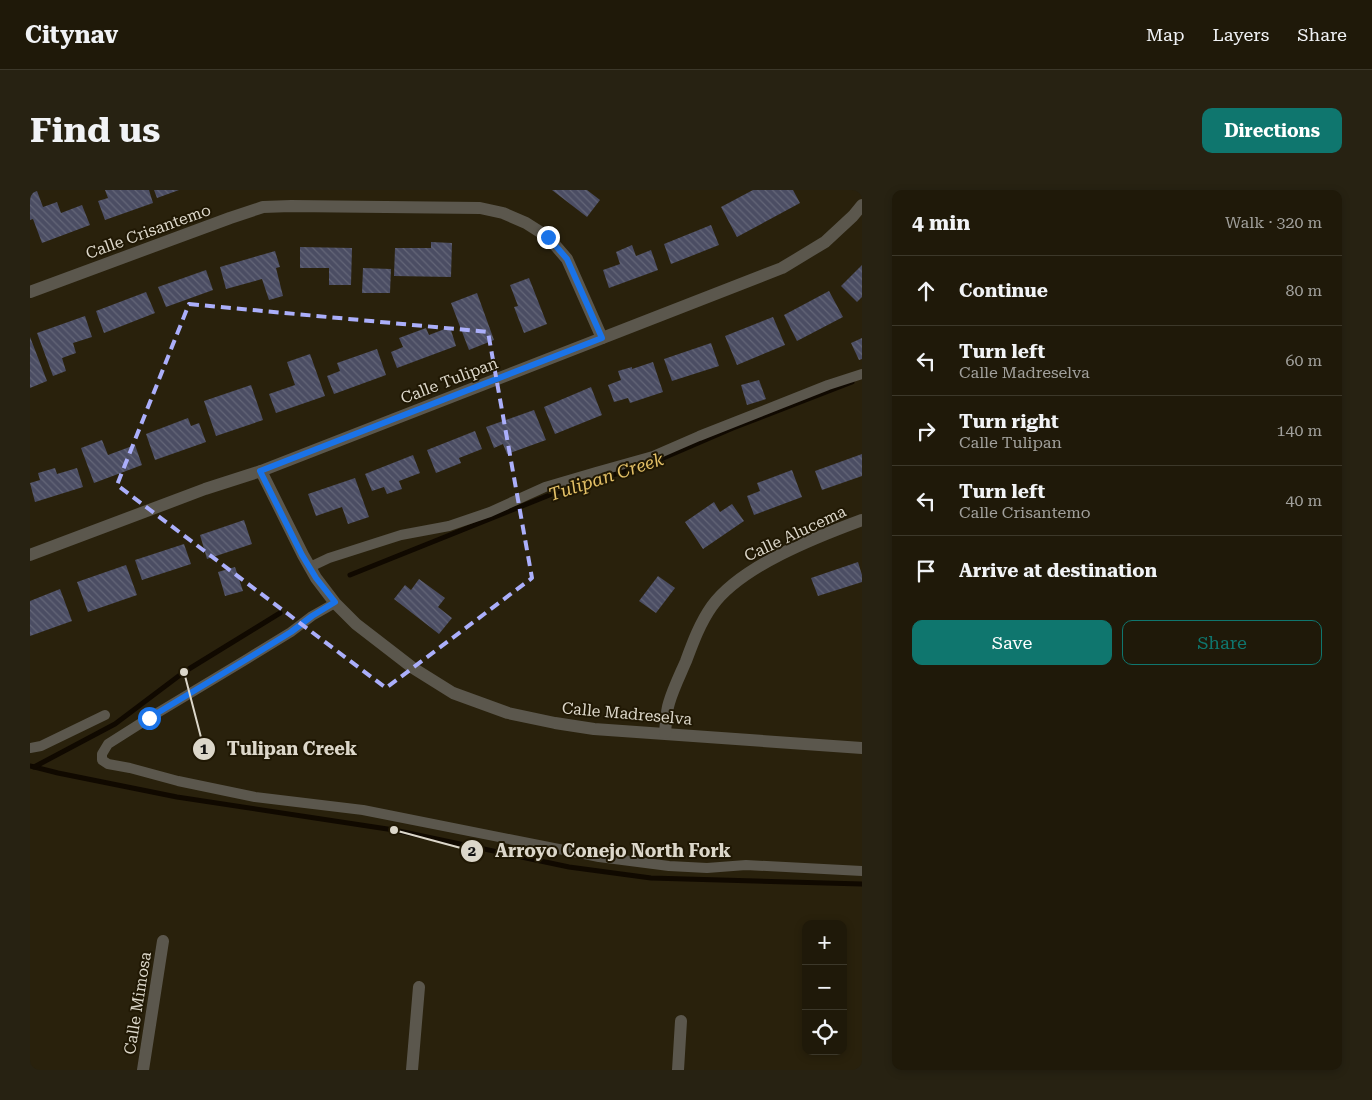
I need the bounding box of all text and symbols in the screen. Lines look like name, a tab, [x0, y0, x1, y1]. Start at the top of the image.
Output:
text: Citynav	[25, 21, 118, 49]
text: Map	[1146, 24, 1185, 45]
text: Layers	[1213, 24, 1269, 45]
text: Share	[1297, 24, 1347, 45]
button: Directions	[1202, 108, 1342, 153]
text: Find us	[30, 110, 160, 151]
street label: Calle Crisantemo	[83, 200, 213, 263]
text: 4 min	[912, 211, 970, 235]
text: Walk · 320 m	[1225, 213, 1322, 232]
route end	[537, 226, 560, 249]
icon: ahead	[912, 277, 940, 305]
text: Continue	[959, 279, 1048, 302]
text: 80 m	[1285, 281, 1322, 300]
text: Turn left	[959, 340, 1045, 363]
icon: left	[912, 347, 940, 375]
text: 60 m	[1285, 351, 1322, 370]
street label: Calle Tulipan	[398, 353, 501, 408]
text: Calle Madreselva	[959, 363, 1090, 382]
text: Turn right	[959, 410, 1059, 433]
icon: right	[912, 417, 940, 445]
text: 140 m	[1276, 421, 1322, 440]
text: Calle Tulipan	[959, 433, 1062, 452]
water label: Tulipan Creek	[546, 448, 666, 505]
text: Turn left	[959, 480, 1045, 503]
icon: left	[912, 487, 940, 515]
text: 40 m	[1285, 491, 1322, 510]
street label: Calle Alucema	[741, 501, 849, 565]
text: Calle Crisantemo	[959, 503, 1091, 522]
icon: arrive	[912, 557, 940, 585]
text: Arrive at destination	[959, 559, 1157, 582]
button: Save	[912, 620, 1112, 665]
button: Share	[1122, 620, 1322, 665]
street label: Calle Madreselva	[561, 698, 693, 729]
route start	[138, 707, 161, 730]
callout: Tulipan Creek	[192, 733, 367, 766]
text: Tulipan Creek	[227, 738, 358, 759]
text: 1	[200, 740, 209, 758]
callout: Arroyo Conejo North Fork	[460, 835, 741, 868]
text: Arroyo Conejo North Fork	[495, 840, 732, 861]
text: 2	[468, 842, 476, 860]
map controls	[802, 920, 847, 1055]
button: +	[802, 920, 847, 965]
street label: Calle Mimosa	[120, 950, 155, 1056]
button: −	[802, 965, 847, 1010]
button: locate	[802, 1010, 847, 1055]

